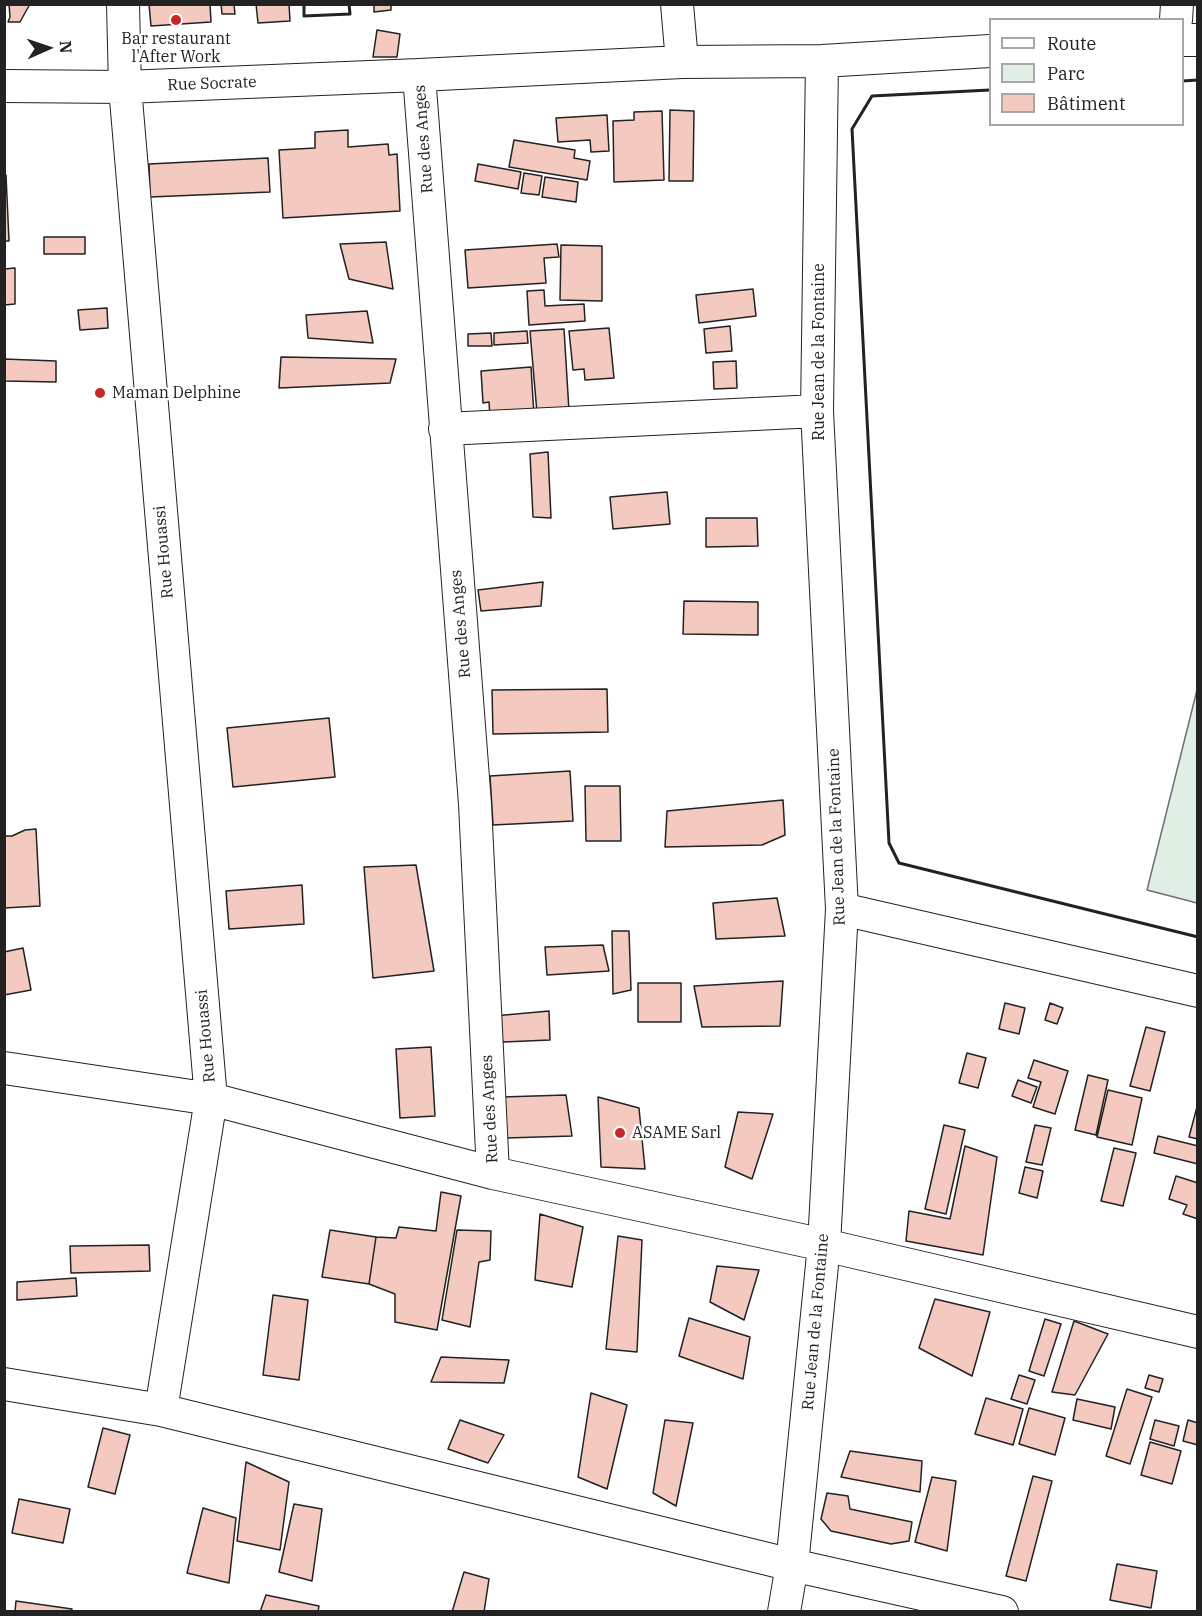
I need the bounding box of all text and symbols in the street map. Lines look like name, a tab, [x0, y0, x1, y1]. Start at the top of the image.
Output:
marker: Bar restaurant l'After Work	[169, 13, 183, 27]
north arrow	[18, 18, 78, 78]
legend	[989, 18, 1184, 126]
place label: Bar restaurant l'After Work	[121, 29, 231, 67]
text: Route	[1047, 32, 1096, 55]
text: N	[56, 40, 76, 54]
text: Parc	[1047, 62, 1085, 85]
street label: Rue Socrate	[167, 73, 257, 95]
street label: Rue des Anges	[411, 84, 437, 194]
text: Bâtiment	[1047, 92, 1125, 115]
street label: Rue Jean de la Fontaine	[809, 263, 829, 441]
place label: Maman Delphine	[112, 383, 241, 403]
marker: Maman Delphine	[93, 386, 107, 400]
street label: Rue Houassi	[150, 505, 178, 599]
street label: Rue des Anges	[447, 569, 475, 679]
street label: Rue Jean de la Fontaine	[824, 748, 850, 926]
street label: Rue Houassi	[192, 989, 220, 1083]
street label: Rue des Anges	[478, 1054, 502, 1164]
place label: ASAME Sarl	[632, 1123, 721, 1143]
marker: ASAME Sarl	[613, 1126, 627, 1140]
street label: Rue Jean de la Fontaine	[799, 1233, 833, 1411]

